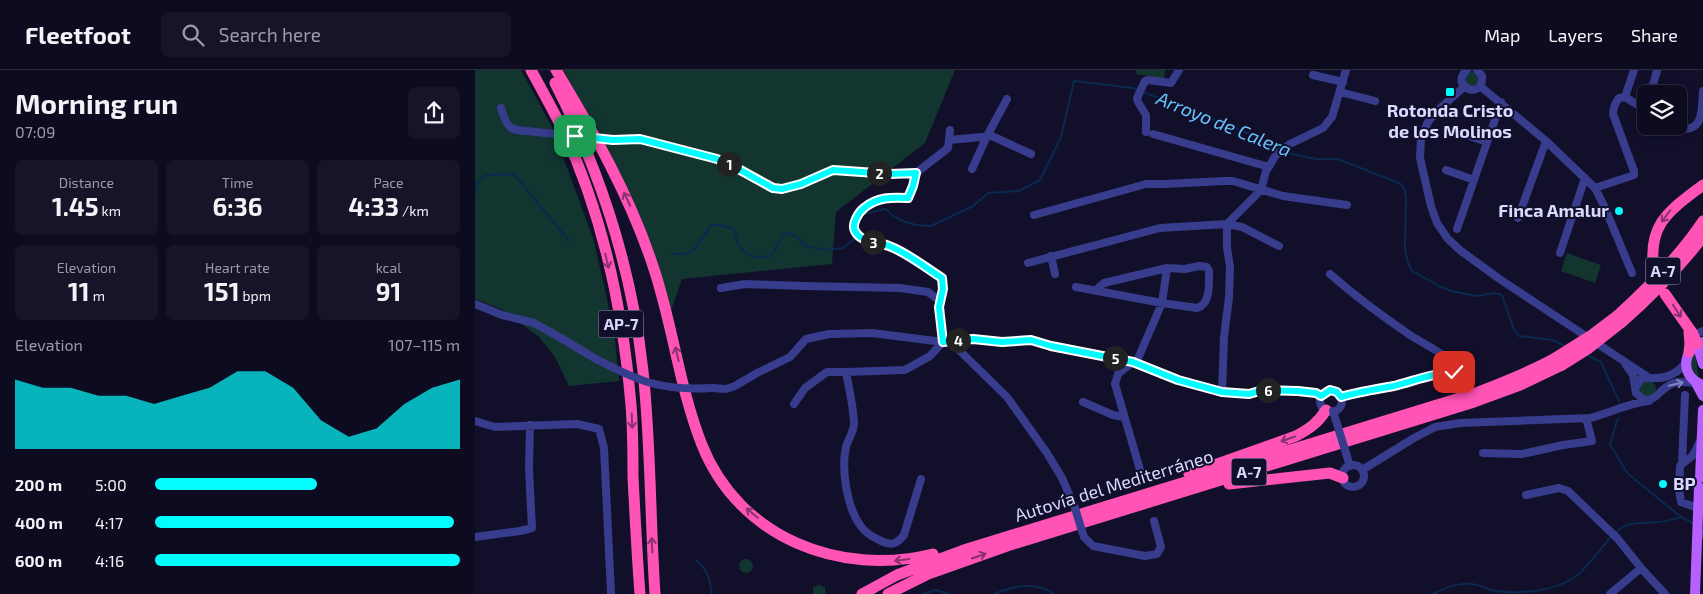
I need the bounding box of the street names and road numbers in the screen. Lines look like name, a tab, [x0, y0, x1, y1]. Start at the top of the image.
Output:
road number: A-7	[1645, 258, 1681, 285]
road number: AP-7	[599, 310, 643, 338]
street label: Autovía del Mediterráneo	[1012, 444, 1216, 526]
road number: A-7	[1231, 458, 1267, 486]

